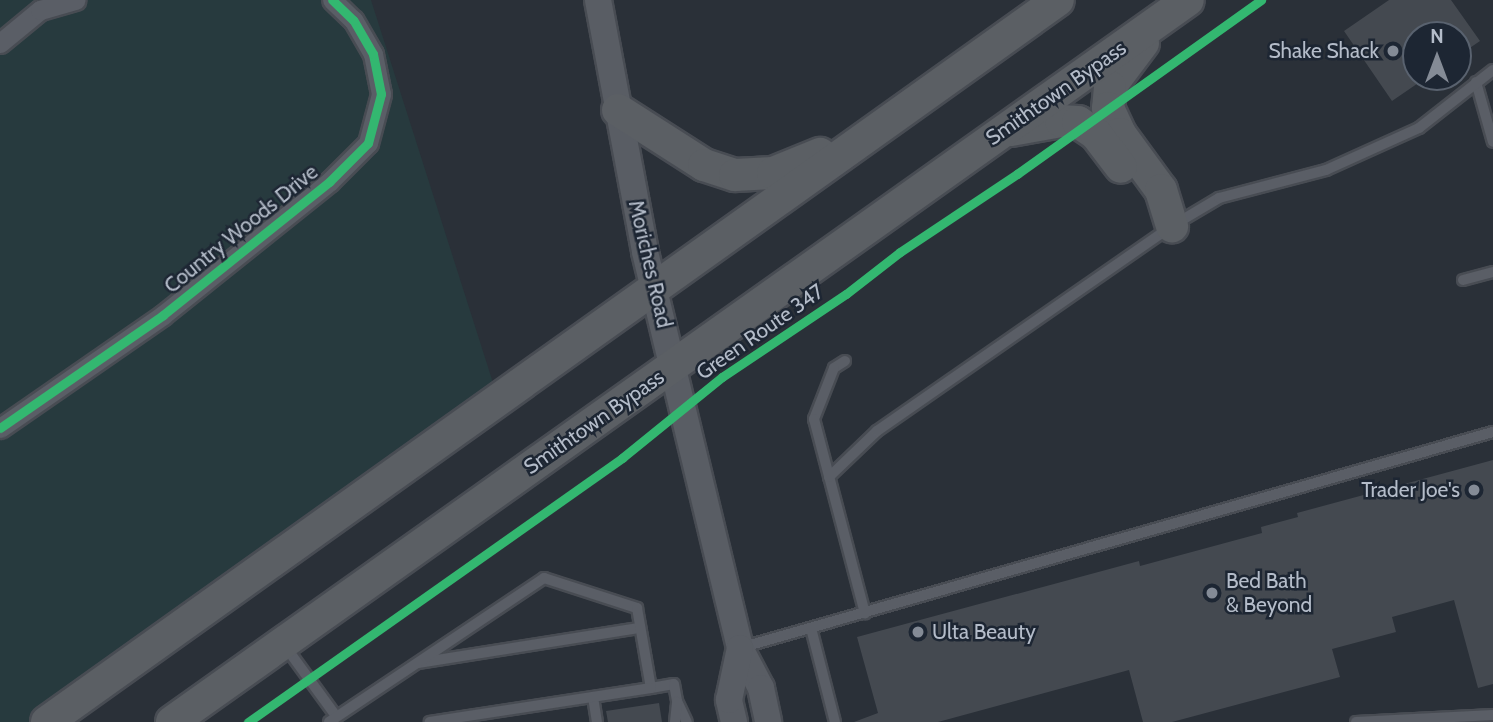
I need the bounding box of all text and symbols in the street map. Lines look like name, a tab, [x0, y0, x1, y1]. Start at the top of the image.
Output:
north arrow	[1402, 21, 1472, 91]
text: N	[1430, 25, 1444, 48]
street label: Smithtown Bypass	[981, 35, 1131, 151]
place label: Shake Shack	[1268, 38, 1379, 64]
marker: Shake Shack	[1385, 43, 1401, 59]
street label: Country Woods Drive	[159, 159, 323, 299]
street label: Moriches Road	[623, 198, 677, 330]
street label: Green Route 347	[691, 279, 829, 385]
street label: Smithtown Bypass	[519, 364, 669, 480]
place label: Trader Joe's	[1361, 477, 1460, 503]
marker: Trader Joe's	[1466, 482, 1482, 498]
place label: Bed Bath & Beyond	[1226, 568, 1312, 618]
marker: Bed Bath & Beyond	[1204, 585, 1220, 601]
place label: Ulta Beauty	[932, 619, 1036, 645]
marker: Ulta Beauty	[910, 624, 926, 640]

